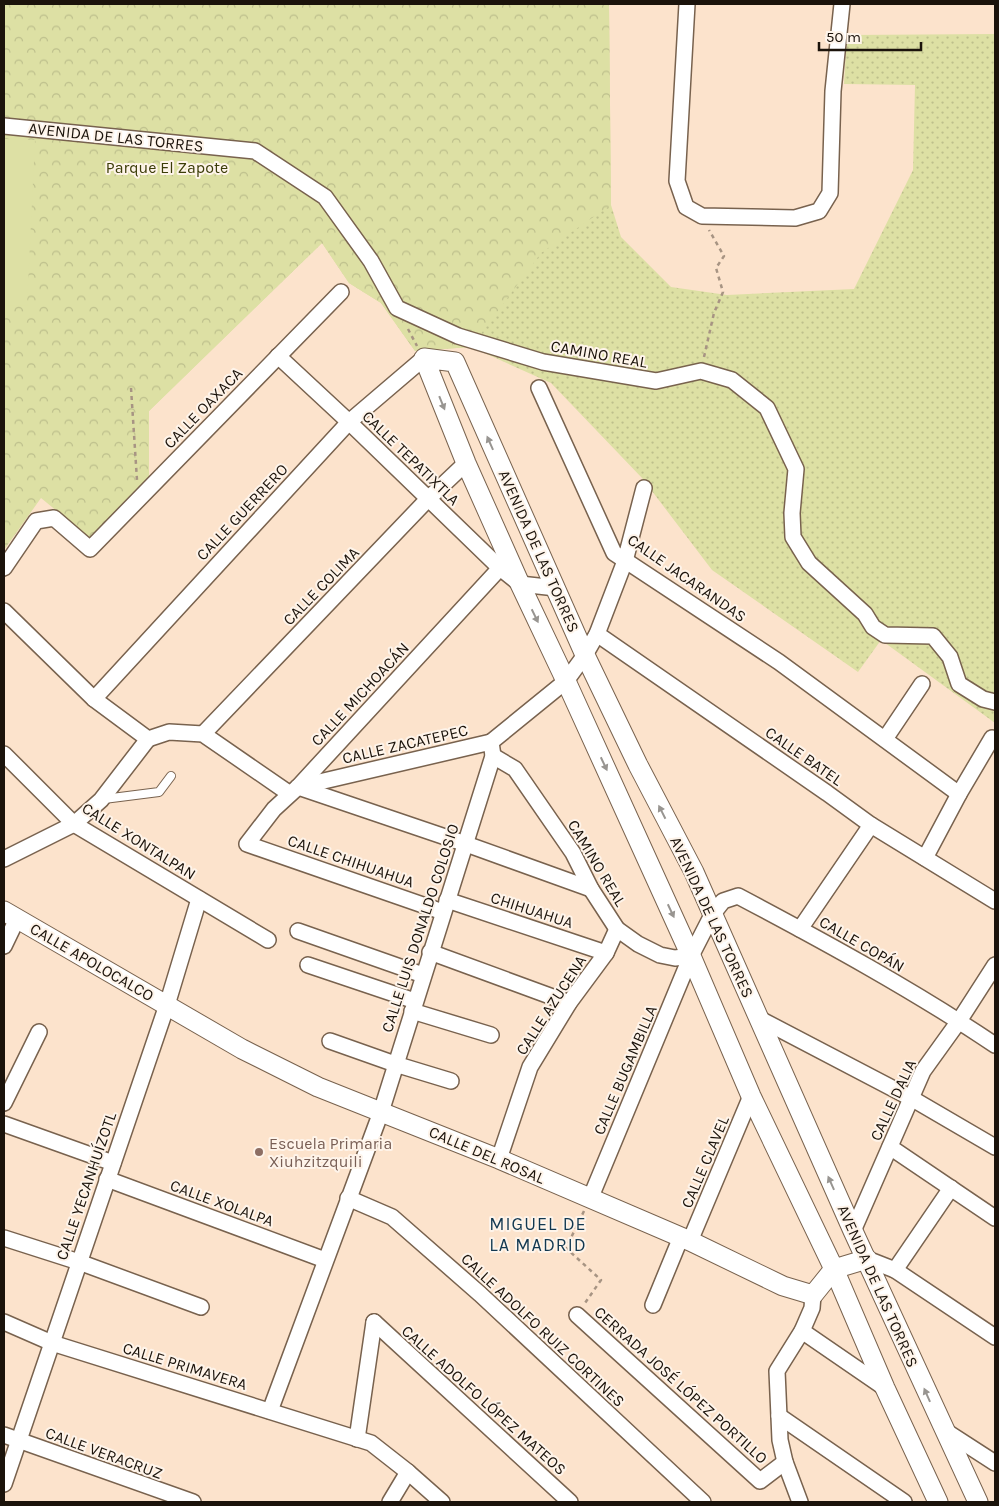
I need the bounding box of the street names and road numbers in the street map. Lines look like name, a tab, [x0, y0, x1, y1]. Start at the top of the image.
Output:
street label: AVENIDA DE LAS TORRES	[28, 118, 204, 156]
street label: CAMINO REAL	[549, 336, 649, 372]
street label: CALLE OAXACA	[160, 364, 246, 452]
street label: CALLE TEPATIXTLA	[358, 407, 464, 509]
street label: CALLE GUERRERO	[192, 460, 292, 564]
street label: AVENIDA DE LAS TORRES	[495, 467, 583, 635]
street label: CALLE JACARANDAS	[624, 530, 750, 626]
street label: CALLE COLIMA	[279, 543, 363, 629]
street label: CALLE MICHOACÁN	[307, 638, 413, 750]
street label: CALLE ZACATEPEC	[340, 720, 470, 768]
street label: CALLE BATEL	[762, 722, 847, 790]
street label: CALLE XONTALPAN	[79, 798, 199, 884]
street label: CAMINO REAL	[564, 816, 631, 910]
street label: CALLE LUIS DONALDO COLOSIO	[377, 821, 463, 1035]
street label: CALLE CHIHUAHUA	[285, 830, 417, 892]
street label: AVENIDA DE LAS TORRES	[666, 833, 758, 1001]
street label: CHIHUAHUA	[488, 888, 576, 932]
street label: CALLE COPÁN	[816, 912, 908, 976]
street label: CALLE APOLOCALCO	[27, 919, 157, 1005]
street label: CALLE AZUCENA	[512, 952, 590, 1058]
street label: CALLE BUGAMBILLA	[589, 1002, 661, 1138]
street label: CALLE DALIA	[866, 1056, 920, 1144]
street label: CALLE YECANHUÍZOTL	[52, 1109, 120, 1263]
street label: CALLE CLAVEL	[677, 1113, 733, 1211]
street label: CALLE DEL ROSAL	[426, 1122, 548, 1188]
street label: CALLE XOLALPA	[168, 1175, 276, 1231]
street label: AVENIDA DE LAS TORRES	[834, 1202, 922, 1370]
street label: CALLE ADOLFO RUIZ CORTINES	[457, 1249, 629, 1411]
street label: CERRADA JOSÉ LÓPEZ PORTILLO	[591, 1302, 771, 1468]
street label: CALLE ADOLFO LÓPEZ MATEOS	[398, 1321, 570, 1479]
street label: CALLE PRIMAVERA	[120, 1338, 250, 1394]
street label: CALLE VERACRUZ	[43, 1423, 165, 1483]

